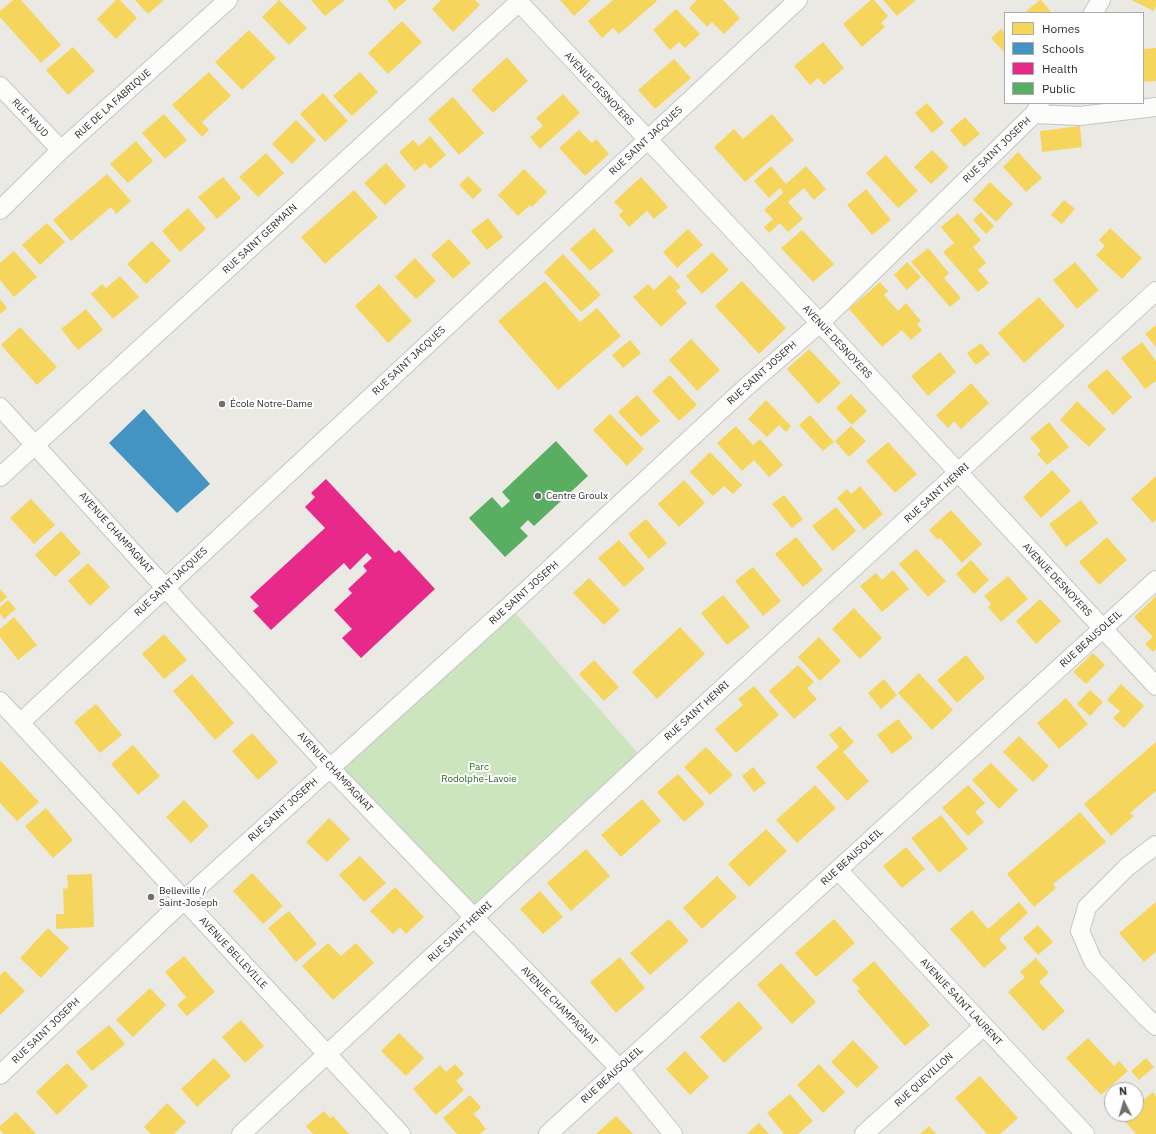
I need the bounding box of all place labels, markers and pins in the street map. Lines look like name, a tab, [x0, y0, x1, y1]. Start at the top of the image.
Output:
place label: École Notre-Dame	[230, 398, 313, 410]
marker: École Notre-Dame	[217, 399, 227, 409]
place label: Centre Groulx	[546, 490, 608, 502]
marker: Centre Groulx	[533, 491, 543, 501]
place label: Belleville / Saint-Joseph	[159, 885, 218, 908]
marker: Belleville / Saint-Joseph	[146, 892, 156, 902]

